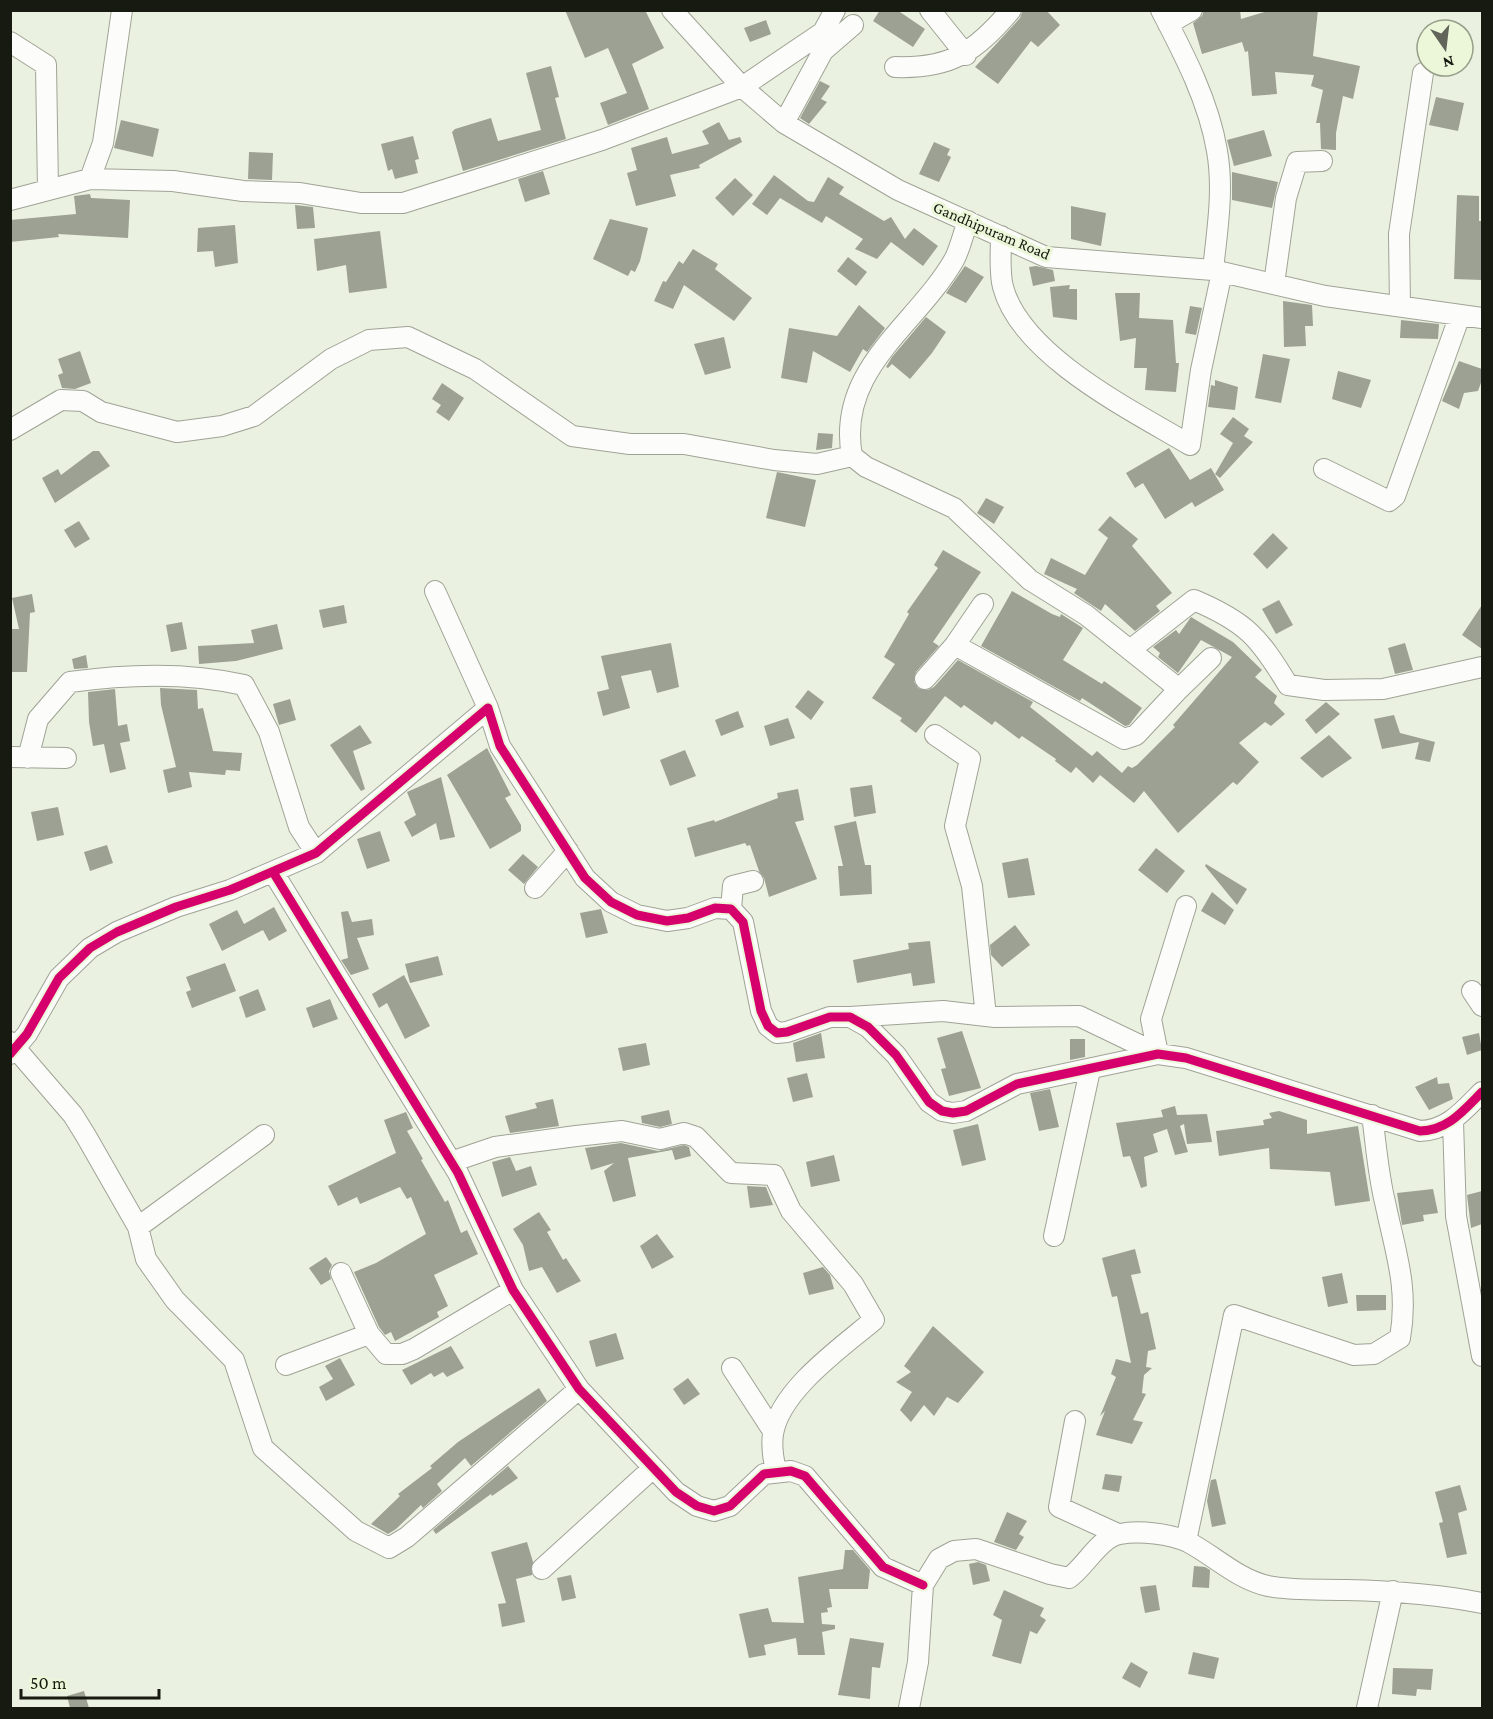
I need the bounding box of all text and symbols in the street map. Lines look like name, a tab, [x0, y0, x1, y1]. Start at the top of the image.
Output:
north arrow	[1415, 18, 1475, 78]
text: N	[1441, 53, 1456, 72]
street label: Gandhipuram Road	[930, 198, 1053, 264]
scale bar	[21, 1662, 159, 1700]
text: 50 m	[30, 1673, 67, 1693]

